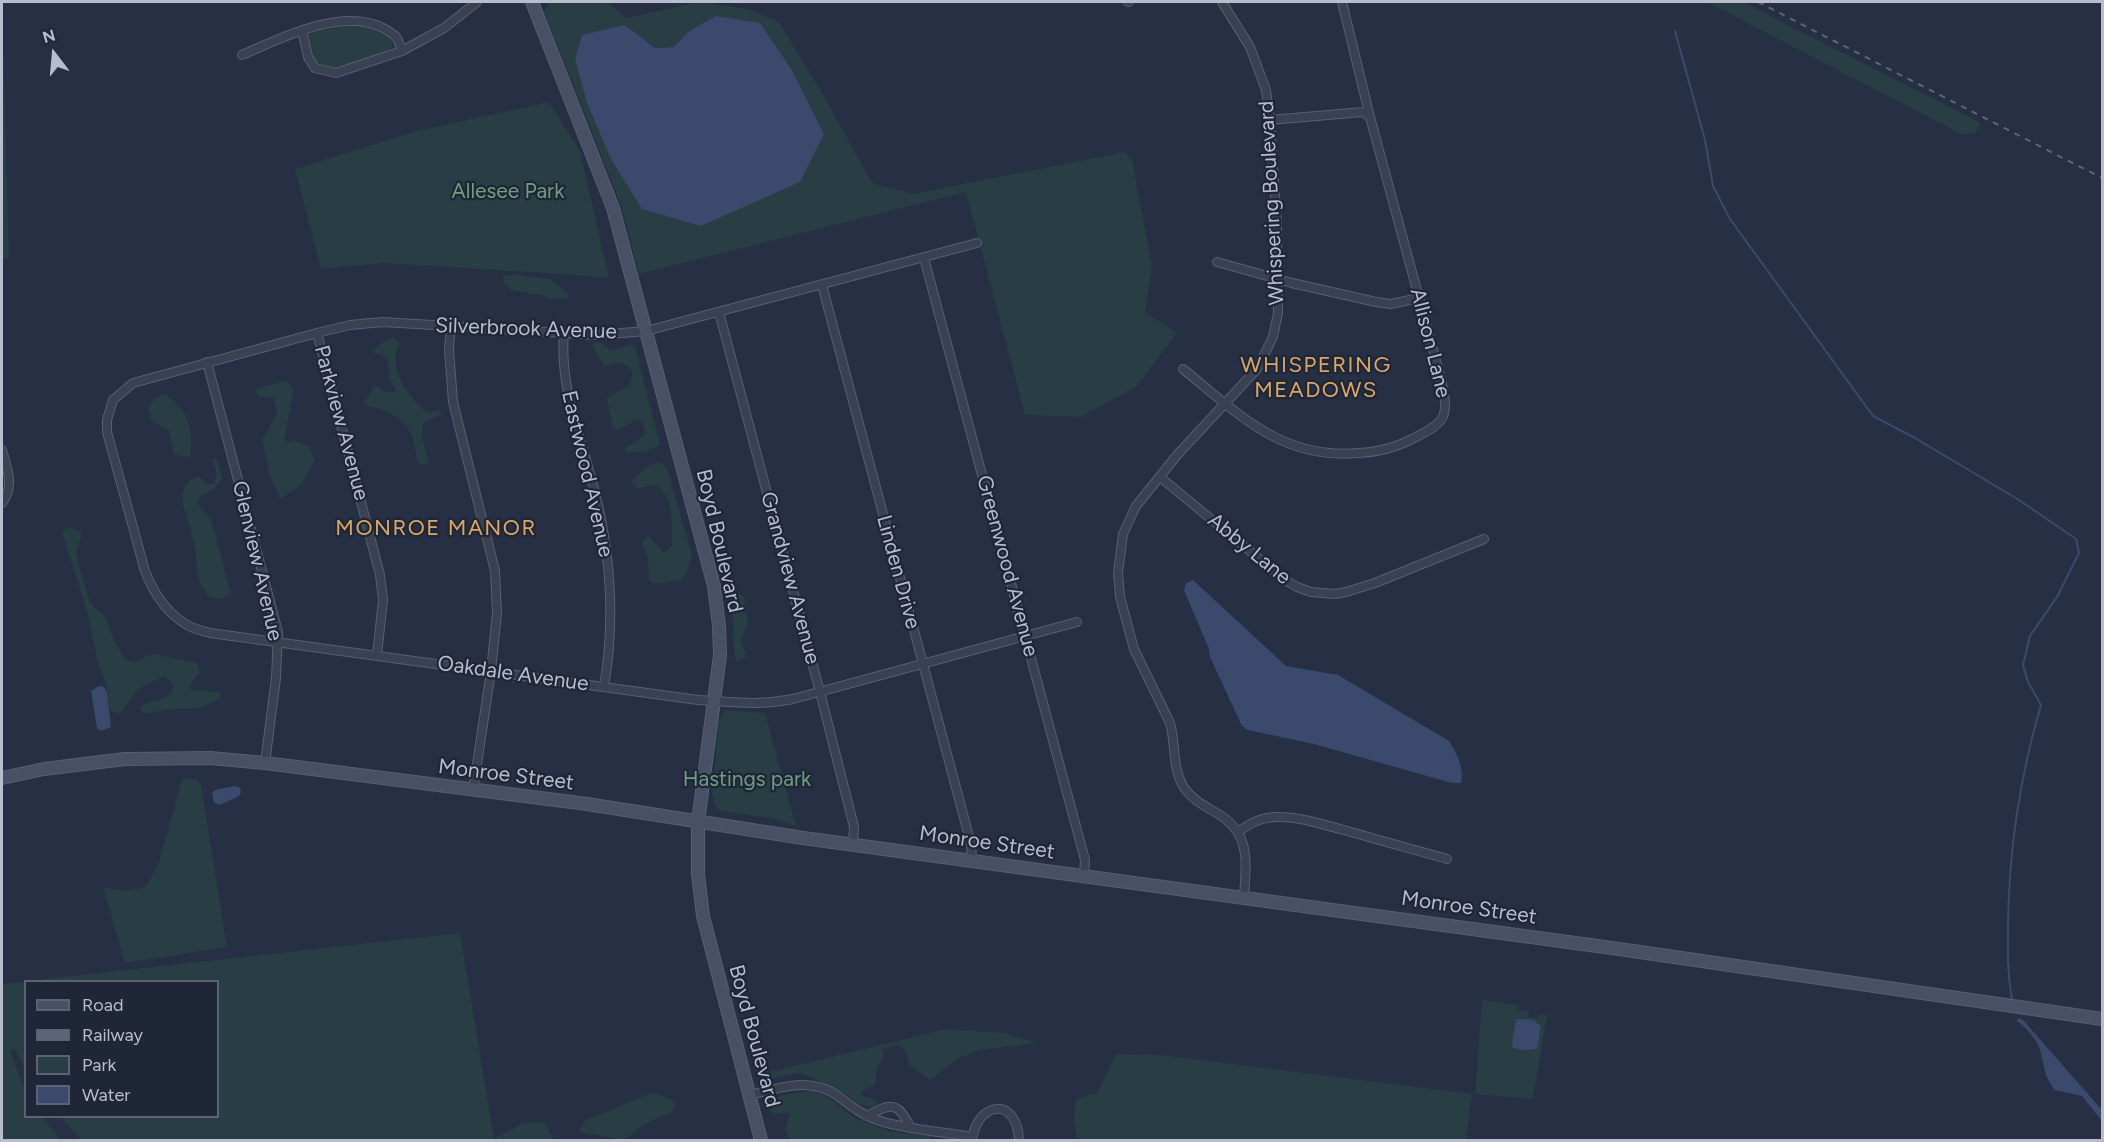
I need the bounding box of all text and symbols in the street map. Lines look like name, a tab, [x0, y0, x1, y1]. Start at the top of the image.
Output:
north arrow	[24, 24, 84, 84]
text: N	[40, 25, 57, 47]
street label: Whispering Boulevard	[1254, 100, 1290, 306]
park label: Allesee Park	[452, 179, 564, 205]
street label: Allison Lane	[1404, 286, 1456, 400]
street label: Silverbrook Avenue	[435, 313, 617, 345]
street label: Parkview Avenue	[308, 343, 374, 503]
district label: WHISPERING MEADOWS	[1240, 353, 1392, 404]
street label: Eastwood Avenue	[556, 388, 618, 560]
street label: Boyd Boulevard	[690, 467, 748, 615]
street label: Greenwood Avenue	[971, 473, 1043, 659]
street label: Glenview Avenue	[226, 479, 288, 643]
street label: Grandview Avenue	[755, 489, 825, 667]
street label: Abby Lane	[1202, 508, 1296, 590]
street label: Linden Drive	[871, 512, 925, 632]
district label: MONROE MANOR	[335, 516, 537, 542]
street label: Oakdale Avenue	[436, 651, 590, 697]
street label: Monroe Street	[437, 754, 575, 796]
park label: Hastings park	[683, 767, 811, 793]
street label: Monroe Street	[918, 821, 1056, 865]
street label: Monroe Street	[1400, 886, 1538, 930]
street label: Boyd Boulevard	[723, 962, 785, 1110]
legend	[24, 980, 219, 1118]
text: Road	[82, 994, 123, 1016]
text: Railway	[82, 1024, 143, 1046]
text: Park	[82, 1054, 116, 1076]
text: Water	[82, 1084, 130, 1106]

